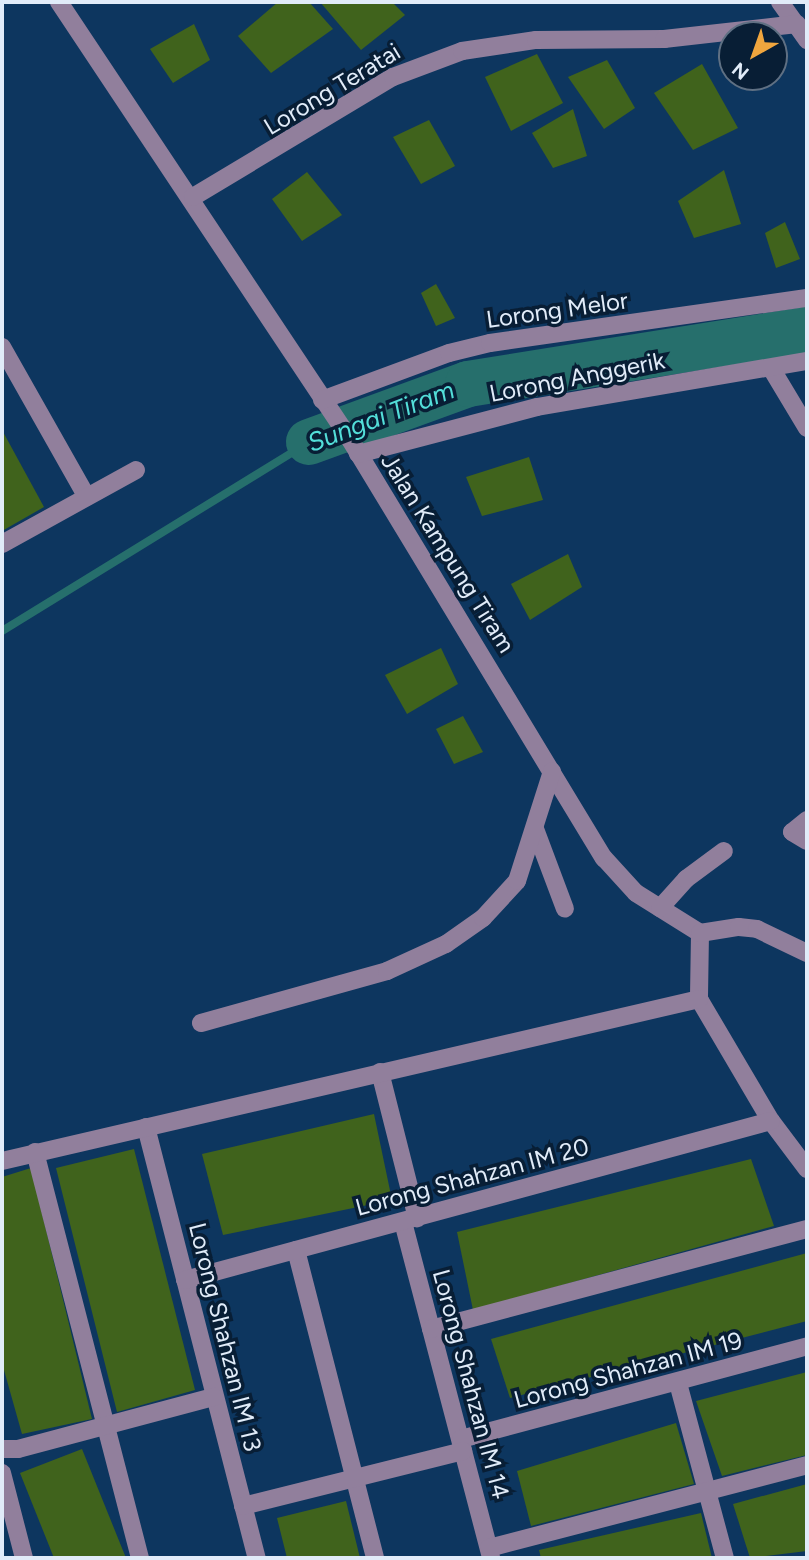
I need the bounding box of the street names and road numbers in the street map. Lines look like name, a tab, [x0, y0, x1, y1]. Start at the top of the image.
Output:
street label: Lorong Teratai	[259, 37, 405, 141]
street label: Lorong Melor	[484, 286, 630, 334]
street label: Lorong Anggerik	[487, 346, 667, 408]
street label: Jalan Kampung Tiram	[375, 448, 521, 658]
street label: Lorong Shahzan IM 20	[352, 1132, 592, 1222]
street label: Lorong Shahzan IM 13	[183, 1220, 267, 1454]
street label: Lorong Shahzan IM 14	[426, 1266, 516, 1502]
street label: Lorong Shahzan IM 19	[511, 1326, 745, 1414]

